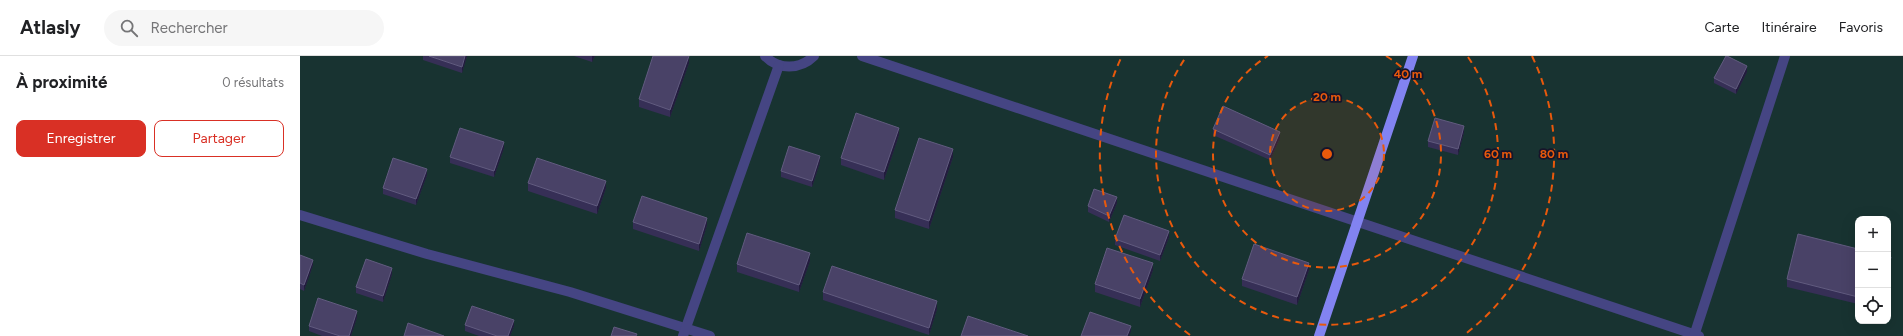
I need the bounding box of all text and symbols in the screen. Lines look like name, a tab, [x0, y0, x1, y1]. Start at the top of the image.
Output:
search box	[104, 10, 384, 46]
text: Atlasly	[20, 16, 80, 39]
icon: search	[118, 17, 140, 39]
text: Rechercher	[150, 19, 228, 37]
text: Carte	[1705, 19, 1739, 36]
text: Itinéraire	[1761, 19, 1817, 36]
text: Favoris	[1839, 19, 1883, 36]
text: 40 m	[1394, 67, 1422, 81]
text: À proximité	[16, 72, 107, 92]
text: 0 résultats	[222, 75, 284, 90]
text: 20 m	[1313, 90, 1341, 104]
button: Enregistrer	[16, 120, 146, 157]
button: Partager	[154, 120, 284, 157]
centre of rings	[1320, 147, 1334, 161]
text: 60 m	[1484, 147, 1512, 161]
text: 80 m	[1540, 147, 1568, 161]
map controls	[1855, 216, 1891, 324]
button: +	[1855, 216, 1891, 252]
button: −	[1855, 252, 1891, 288]
button: locate	[1855, 288, 1891, 324]

